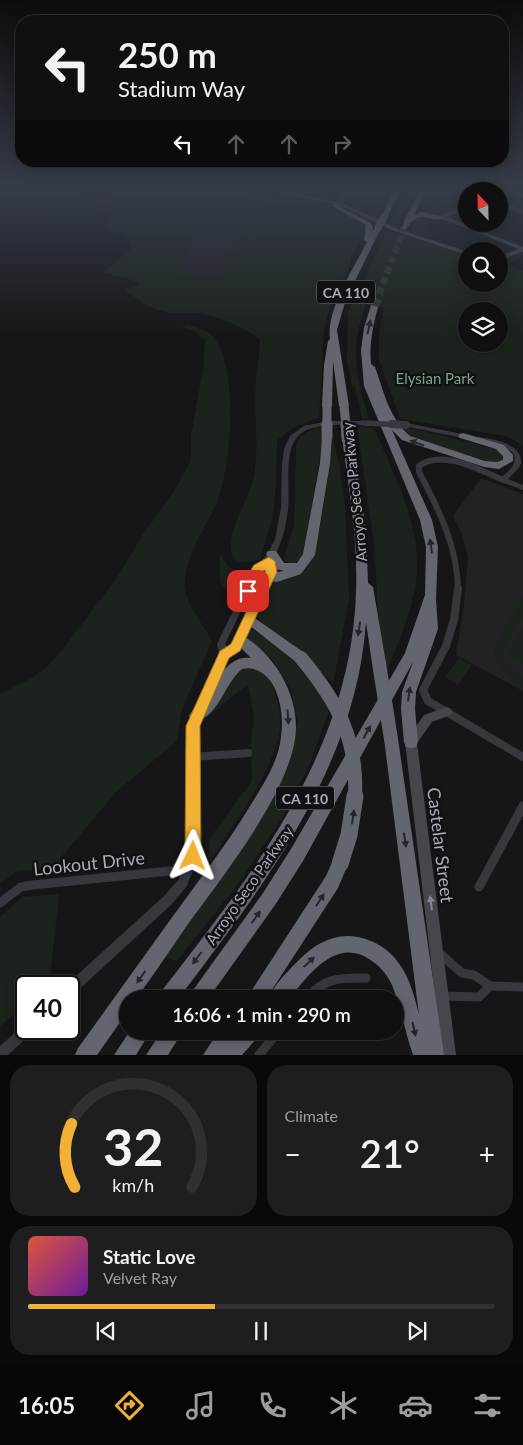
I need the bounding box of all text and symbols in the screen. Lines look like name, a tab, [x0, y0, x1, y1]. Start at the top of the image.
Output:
text: 250 m	[118, 33, 217, 75]
icon: left	[35, 35, 100, 100]
text: Stadium Way	[118, 75, 245, 102]
icon: left	[169, 130, 197, 158]
icon: ahead	[222, 130, 250, 158]
icon: ahead	[275, 130, 303, 158]
icon: right	[328, 130, 356, 158]
north arrow	[458, 182, 508, 232]
map controls	[458, 182, 508, 352]
button: search	[458, 242, 508, 292]
road number: CA 110	[317, 280, 375, 304]
button: layers	[458, 302, 508, 352]
one-way arrow	[365, 319, 373, 334]
park label: Elysian Park	[396, 369, 475, 387]
street label: Arroyo Seco Parkway	[338, 421, 370, 563]
one-way arrow	[409, 439, 424, 447]
one-way arrow	[427, 538, 435, 554]
pin	[227, 570, 269, 612]
icon: arrive	[234, 577, 262, 605]
one-way arrow	[355, 621, 363, 637]
one-way arrow	[406, 685, 414, 701]
one-way arrow	[285, 710, 293, 726]
one-way arrow	[363, 725, 371, 740]
road number: CA 110	[276, 786, 334, 810]
street label: Castelar Street	[423, 786, 459, 904]
one-way arrow	[349, 809, 357, 825]
street label: Arroyo Seco Parkway	[201, 822, 297, 948]
position arrow	[166, 829, 218, 881]
one-way arrow	[401, 832, 409, 848]
street label: Lookout Drive	[32, 846, 146, 880]
one-way arrow	[316, 893, 325, 906]
one-way arrow	[427, 894, 435, 910]
one-way arrow	[251, 910, 261, 924]
one-way arrow	[191, 951, 202, 964]
one-way arrow	[303, 956, 315, 968]
one-way arrow	[136, 970, 146, 984]
speed limit sign: 40	[15, 975, 80, 1040]
text: 16:06 · 1 min · 290 m	[172, 1003, 351, 1026]
one-way arrow	[410, 1022, 418, 1037]
text: Climate	[285, 1106, 338, 1125]
text: 32	[103, 1115, 163, 1177]
text: 21°	[360, 1130, 420, 1176]
text: −	[285, 1137, 301, 1171]
text: +	[479, 1137, 495, 1171]
text: km/h	[112, 1174, 154, 1196]
text: Static Love	[103, 1245, 195, 1268]
text: Velvet Ray	[103, 1268, 177, 1287]
icon: previous	[92, 1317, 120, 1345]
icon: pause	[247, 1317, 275, 1345]
icon: next	[403, 1317, 431, 1345]
icon: directions	[112, 1388, 147, 1423]
icon: music	[183, 1388, 218, 1423]
icon: phone	[255, 1388, 290, 1423]
icon: climate	[326, 1388, 361, 1423]
icon: car	[398, 1388, 433, 1423]
icon: filters	[470, 1388, 505, 1423]
text: 16:05	[18, 1392, 75, 1419]

